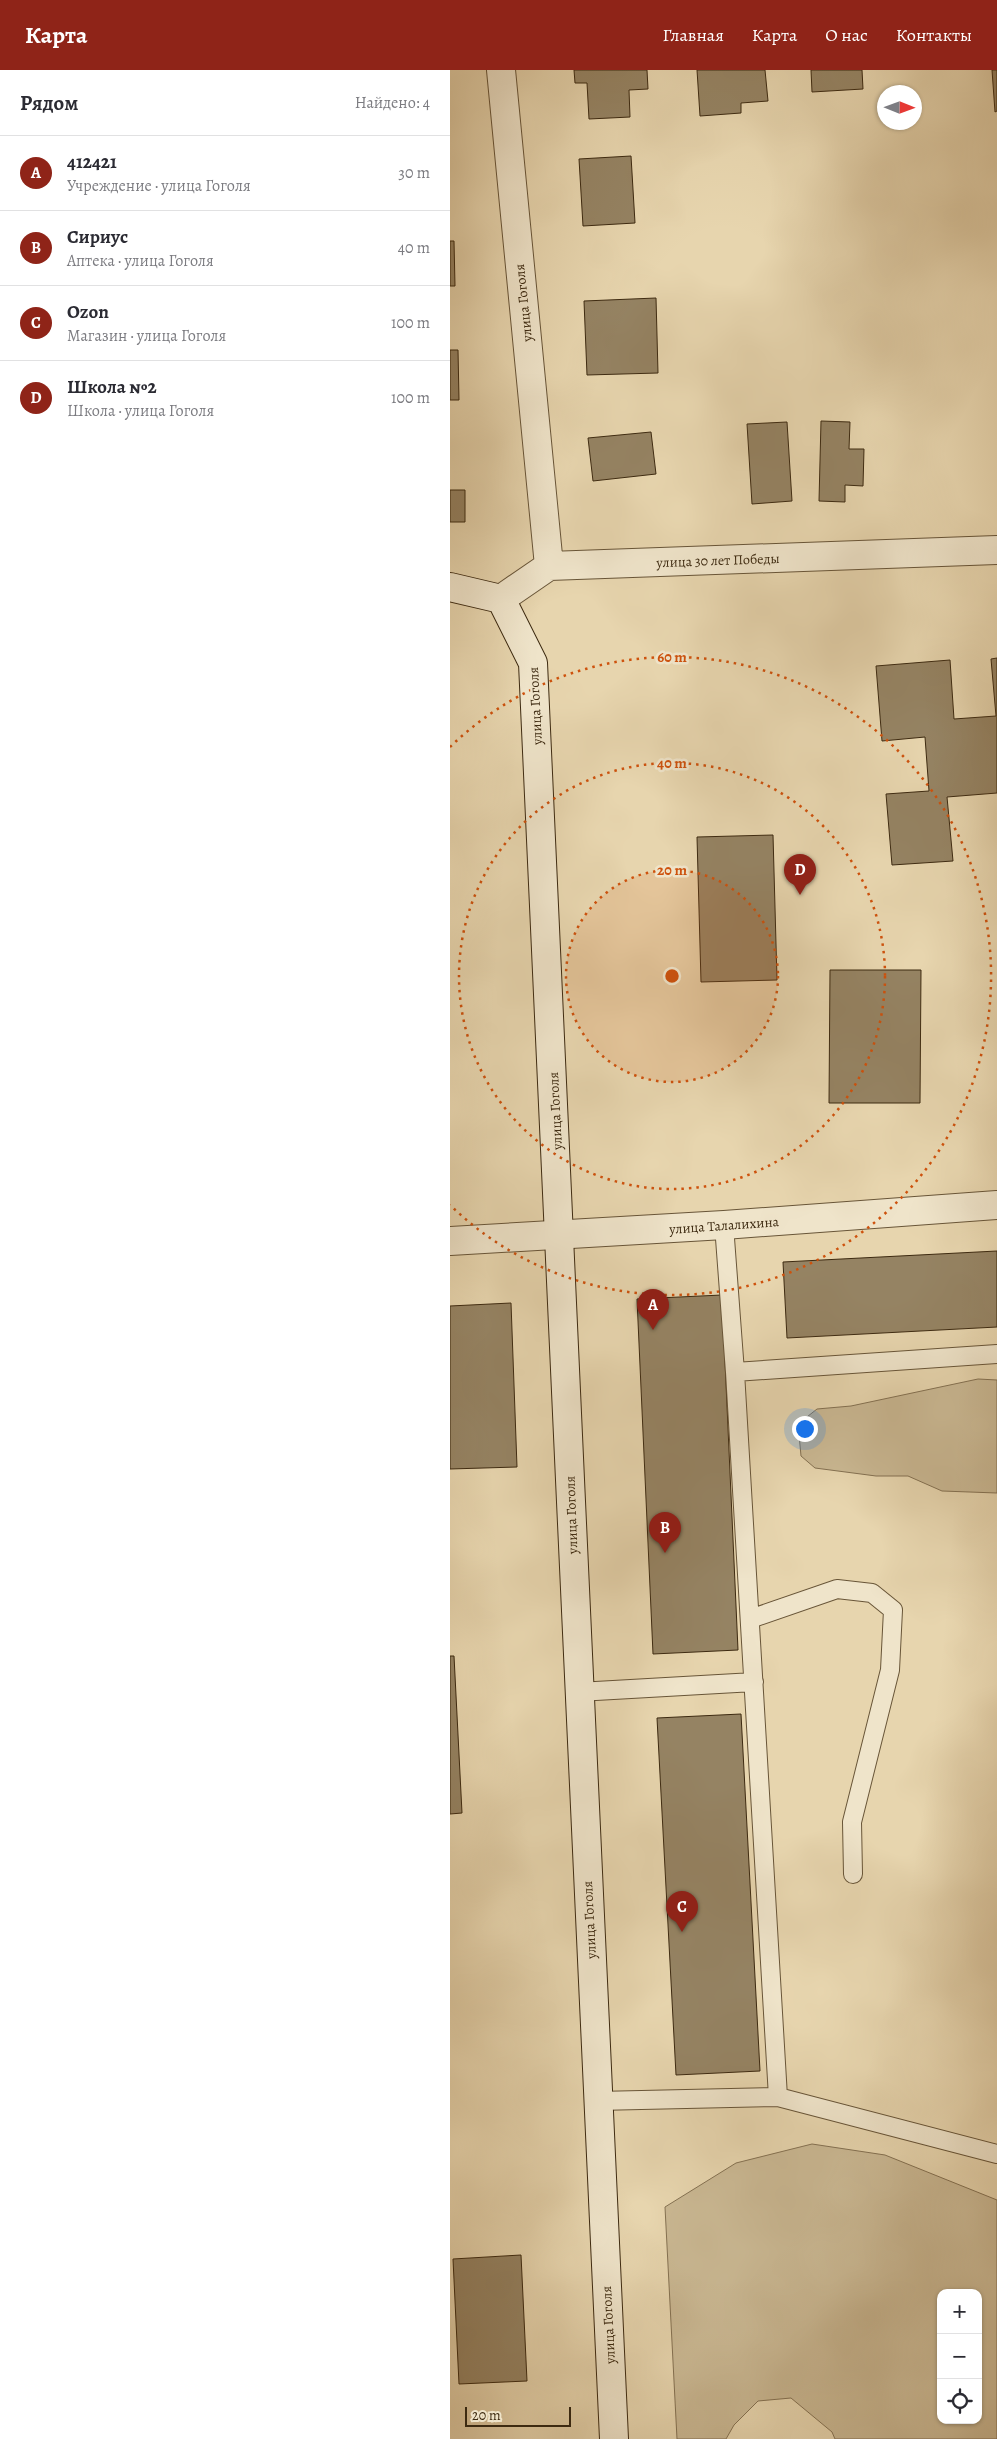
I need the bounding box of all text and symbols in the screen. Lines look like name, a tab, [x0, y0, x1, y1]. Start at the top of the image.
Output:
text: Карта	[25, 19, 87, 51]
text: Главная	[663, 23, 724, 47]
text: Карта	[752, 23, 797, 47]
text: О нас	[825, 23, 868, 47]
text: Контакты	[896, 23, 972, 47]
north arrow	[877, 85, 922, 130]
text: Рядом	[20, 89, 78, 117]
text: Найдено: 4	[355, 92, 430, 114]
text: 412421	[67, 149, 117, 175]
text: A	[31, 162, 41, 184]
text: 30 m	[398, 162, 430, 184]
text: Учреждение · улица Гоголя	[67, 175, 251, 197]
text: Сириус	[67, 224, 128, 250]
text: B	[31, 237, 41, 259]
text: 40 m	[398, 237, 430, 259]
text: Аптека · улица Гоголя	[67, 250, 214, 272]
street label: улица Гоголя	[510, 263, 537, 344]
text: Ozon	[67, 299, 109, 325]
text: C	[31, 312, 41, 334]
text: 100 m	[391, 312, 430, 334]
text: Магазин · улица Гоголя	[67, 325, 226, 347]
text: Школа №2	[67, 374, 157, 400]
text: D	[30, 387, 42, 409]
text: 100 m	[391, 387, 430, 409]
text: Школа · улица Гоголя	[67, 400, 214, 422]
street label: улица 30 лет Победы	[655, 549, 780, 572]
text: 60 m	[657, 647, 687, 667]
street label: улица Гоголя	[524, 666, 547, 747]
text: 40 m	[657, 753, 687, 773]
pin: D	[784, 854, 816, 895]
text: 20 m	[657, 860, 687, 880]
centre of rings	[663, 967, 681, 985]
street label: улица Гоголя	[544, 1071, 567, 1152]
street label: улица Талалихина	[667, 1212, 780, 1239]
pin: A	[637, 1289, 669, 1330]
your location	[792, 1416, 818, 1442]
street label: улица Гоголя	[561, 1475, 582, 1555]
pin: B	[649, 1512, 681, 1553]
street label: улица Гоголя	[578, 1880, 601, 1961]
pin: C	[666, 1891, 698, 1932]
street label: улица Гоголя	[597, 2285, 620, 2366]
map controls	[937, 2289, 982, 2424]
button: +	[937, 2289, 982, 2334]
button: −	[937, 2334, 982, 2379]
button: locate	[937, 2379, 982, 2424]
scale bar	[465, 2404, 571, 2427]
text: 20 m	[472, 2406, 501, 2425]

